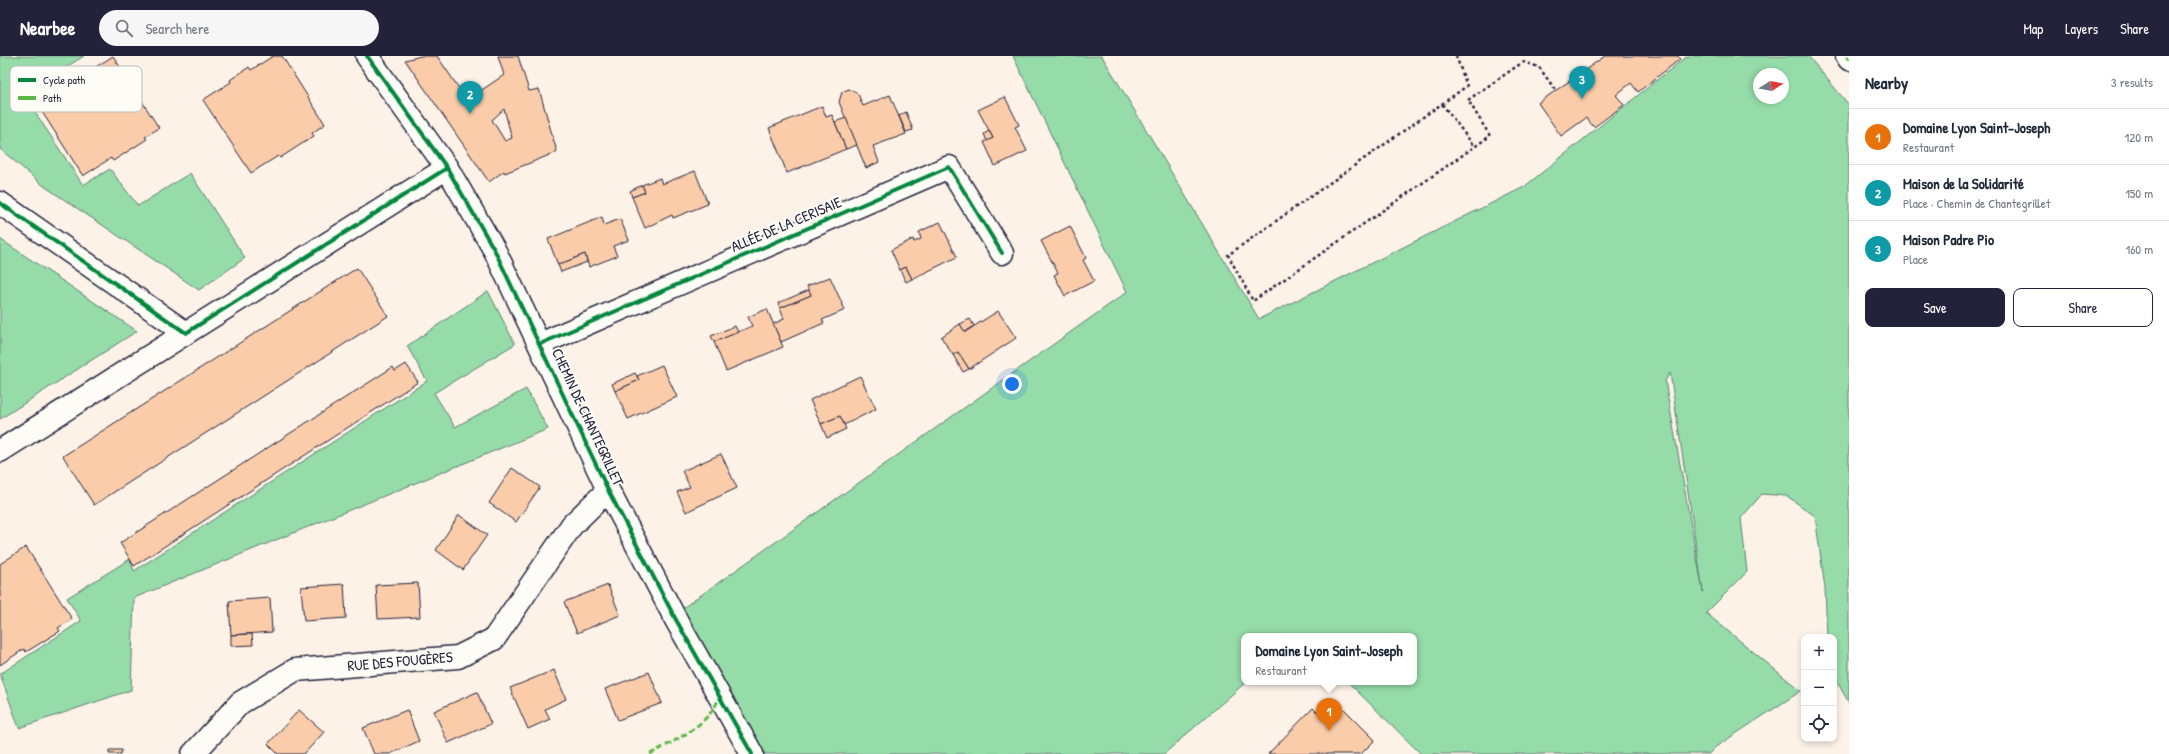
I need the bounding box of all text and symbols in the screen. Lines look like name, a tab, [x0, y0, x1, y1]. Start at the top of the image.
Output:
search box	[99, 10, 379, 46]
text: Nearbee	[20, 15, 75, 41]
icon: search	[113, 17, 135, 39]
text: Search here	[145, 18, 210, 39]
text: Map	[2023, 19, 2043, 38]
text: Layers	[2065, 19, 2098, 38]
text: Share	[2120, 19, 2149, 38]
legend	[10, 66, 142, 112]
pin: 3	[1569, 66, 1595, 99]
north arrow	[1753, 68, 1789, 104]
text: Nearby	[1865, 71, 1908, 94]
text: Cycle path	[43, 73, 86, 87]
text: 3 results	[2111, 73, 2153, 91]
pin: 2	[457, 81, 483, 114]
text: Path	[43, 91, 61, 105]
text: Domaine Lyon Saint-Joseph	[1903, 117, 2050, 138]
text: 1	[1876, 128, 1880, 146]
text: 120 m	[2125, 128, 2153, 146]
text: Restaurant	[1903, 138, 1954, 156]
text: Maison de la Solidarité	[1903, 173, 2024, 194]
text: 2	[1875, 184, 1881, 202]
text: 150 m	[2125, 184, 2153, 202]
street label: ALLÉE DE LA CERISAIE	[727, 191, 845, 257]
text: Place · Chemin de Chantegrillet	[1903, 194, 2050, 212]
text: Maison Padre Pio	[1903, 229, 1994, 250]
text: 3	[1875, 240, 1881, 258]
text: 160 m	[2125, 240, 2153, 258]
text: Place	[1903, 250, 1928, 268]
button: Save	[1865, 288, 2005, 327]
button: Share	[2013, 288, 2153, 327]
street label: CHEMIN DE CHANTEGRILLET	[547, 345, 630, 490]
your location	[1002, 374, 1022, 394]
popup	[1241, 633, 1417, 685]
map controls	[1801, 634, 1837, 742]
button: +	[1801, 634, 1837, 670]
text: Domaine Lyon Saint-Joseph	[1255, 640, 1403, 661]
street label: RUE DES FOUGÈRES	[346, 646, 454, 676]
text: Restaurant	[1255, 661, 1307, 679]
button: −	[1801, 670, 1837, 706]
pin: 1	[1316, 698, 1342, 731]
button: locate	[1801, 706, 1837, 742]

